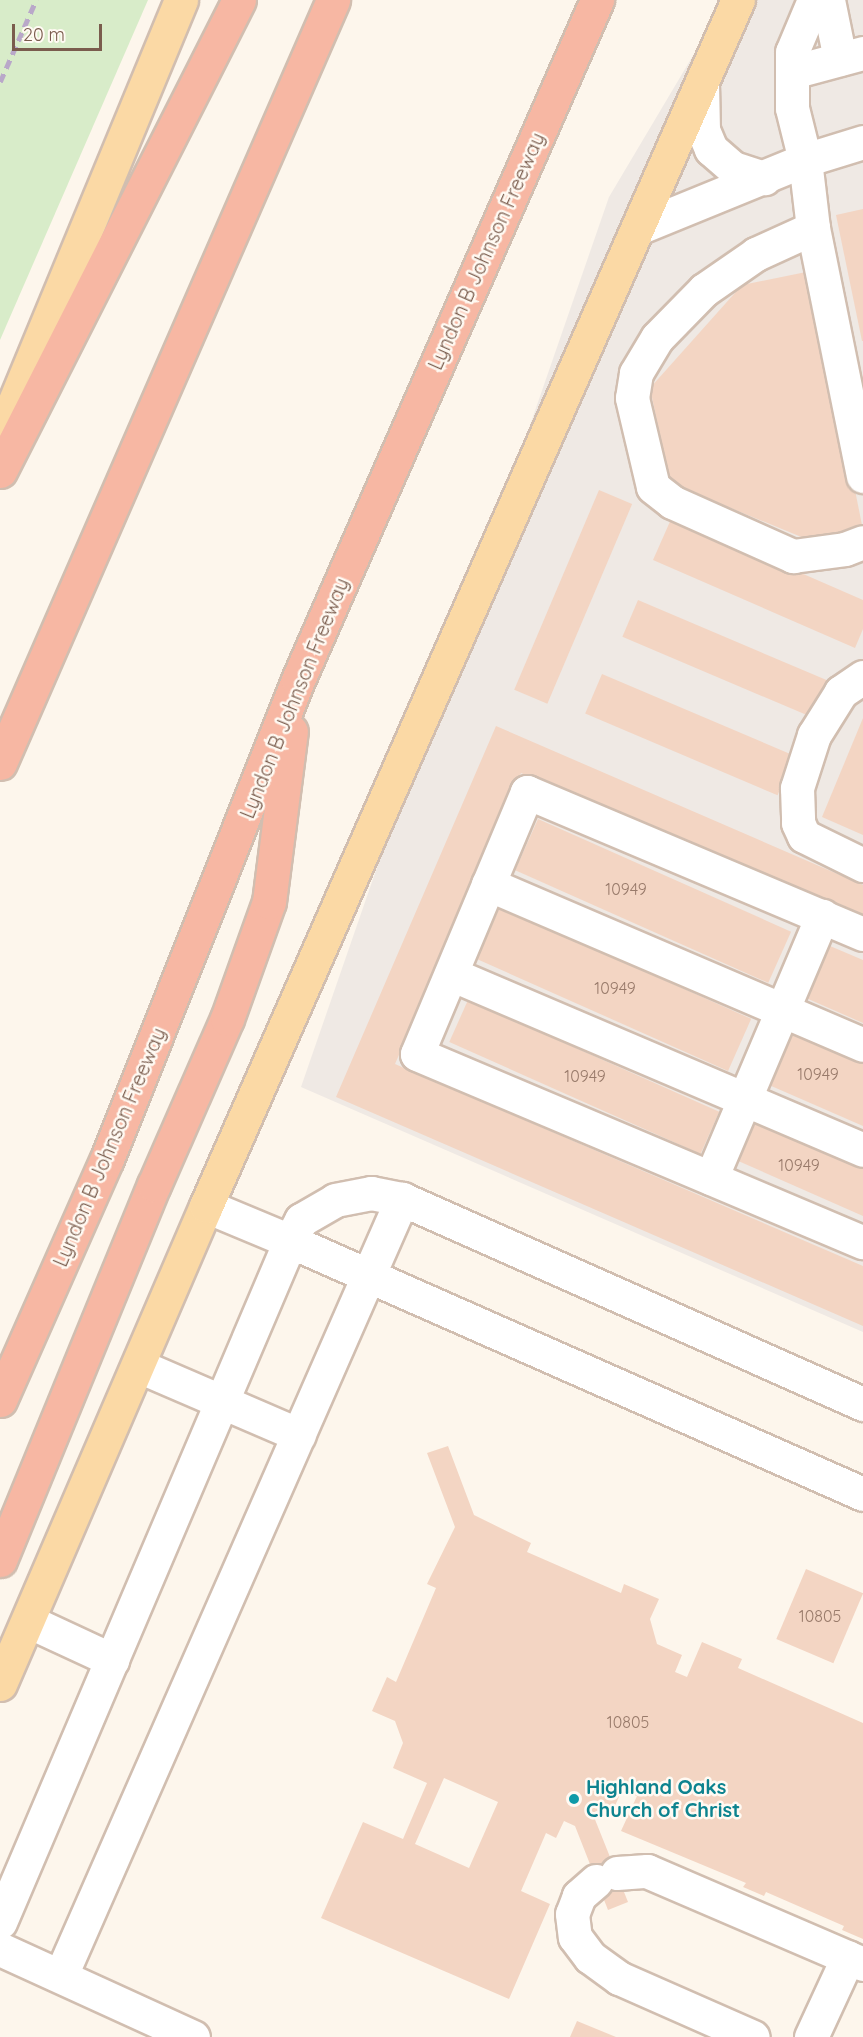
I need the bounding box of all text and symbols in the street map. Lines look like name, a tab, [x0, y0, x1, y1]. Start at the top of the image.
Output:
scale bar	[15, 12, 105, 50]
text: 20 m	[23, 23, 65, 46]
street label: Lyndon B Johnson Freeway	[423, 129, 549, 373]
street label: Lyndon B Johnson Freeway	[235, 574, 353, 822]
house number: 10949	[605, 879, 647, 899]
house number: 10949	[594, 978, 636, 998]
street label: Lyndon B Johnson Freeway	[48, 1024, 170, 1270]
house number: 10949	[797, 1064, 839, 1084]
house number: 10949	[564, 1066, 606, 1086]
house number: 10949	[778, 1155, 820, 1175]
house number: 10805	[799, 1606, 841, 1626]
house number: 10805	[607, 1712, 649, 1732]
place label: Highland Oaks Church of Christ	[586, 1775, 740, 1822]
marker: Highland Oaks Church of Christ	[567, 1792, 581, 1806]

